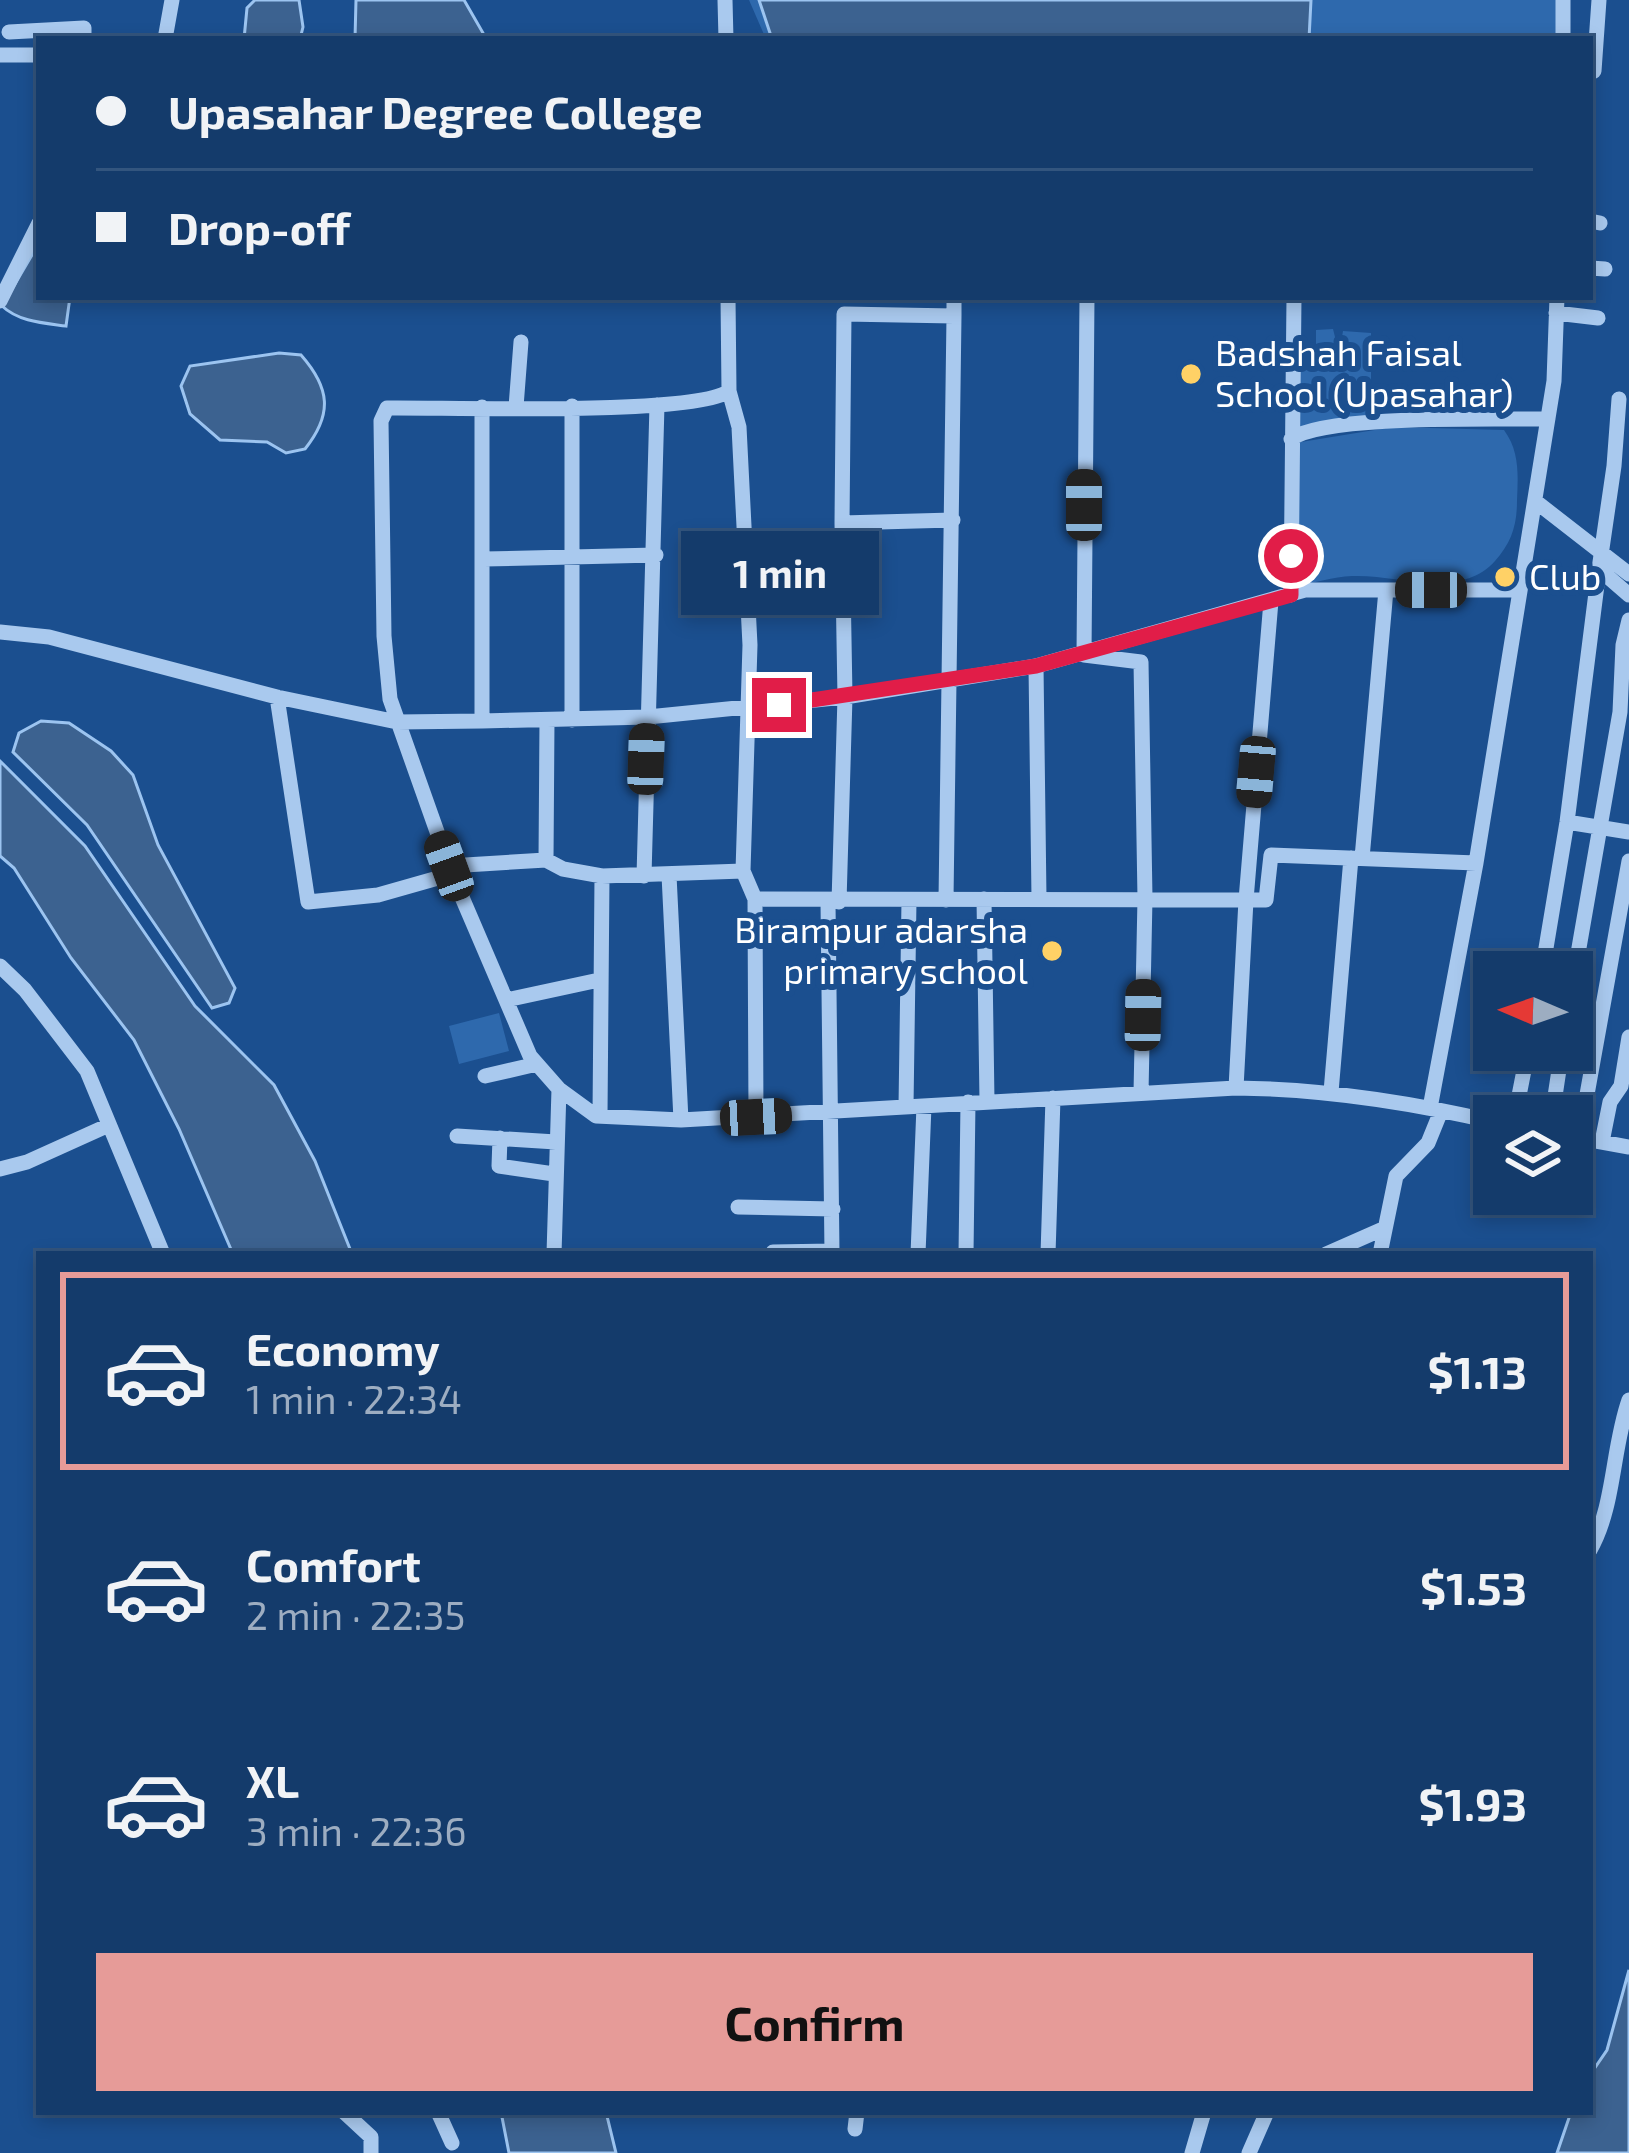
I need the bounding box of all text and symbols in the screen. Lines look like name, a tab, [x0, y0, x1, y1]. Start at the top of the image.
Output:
text: Upasahar Degree College	[168, 84, 703, 138]
text: Drop-off	[168, 200, 350, 254]
place label: Badshah Faisal School (Upasahar)	[1215, 330, 1513, 414]
marker: Badshah Faisal School (Upasahar)	[1178, 361, 1204, 387]
car	[1066, 469, 1102, 541]
route start	[1264, 529, 1318, 583]
callout: 1 min	[680, 531, 878, 615]
text: 1 min	[733, 549, 827, 596]
place label: Club	[1529, 554, 1601, 597]
marker: Club	[1492, 564, 1518, 590]
car	[1395, 572, 1467, 608]
route end	[752, 678, 806, 732]
car	[627, 722, 665, 796]
car	[1235, 735, 1277, 809]
car	[420, 826, 478, 906]
place label: Birampur adarsha primary school	[734, 907, 1028, 991]
marker: Birampur adarsha primary school	[1039, 938, 1065, 964]
north arrow	[1473, 951, 1593, 1071]
map controls	[1473, 951, 1593, 1215]
car	[1124, 979, 1162, 1051]
button: layers	[1473, 1095, 1593, 1215]
car	[719, 1097, 793, 1137]
icon: car	[102, 1317, 210, 1425]
text: Economy	[246, 1321, 440, 1375]
text: $1.13	[1427, 1344, 1527, 1398]
text: 1 min · 22:34	[246, 1375, 462, 1422]
icon: car	[102, 1533, 210, 1641]
text: Comfort	[246, 1537, 421, 1591]
text: $1.53	[1420, 1560, 1527, 1614]
text: 2 min · 22:35	[246, 1591, 465, 1638]
icon: car	[102, 1749, 210, 1857]
text: XL	[246, 1753, 299, 1807]
text: $1.93	[1418, 1776, 1527, 1830]
text: 3 min · 22:36	[246, 1807, 467, 1854]
button: Confirm	[96, 1953, 1533, 2091]

